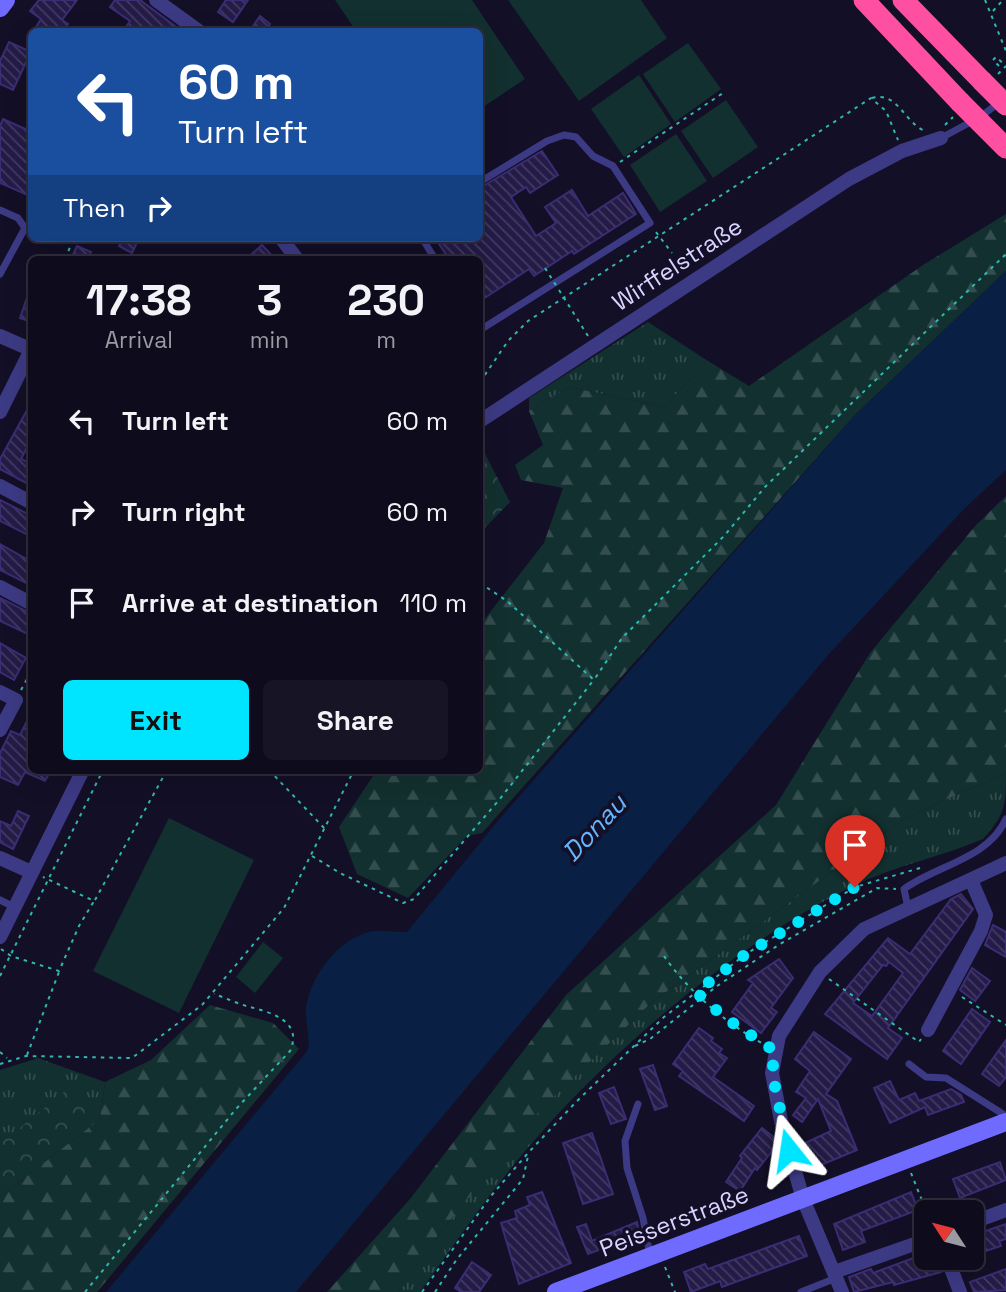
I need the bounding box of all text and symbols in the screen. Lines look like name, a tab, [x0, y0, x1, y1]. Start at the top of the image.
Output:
text: 60 m	[178, 51, 294, 113]
icon: left	[63, 56, 154, 147]
text: Turn left	[178, 112, 308, 152]
icon: right	[140, 189, 178, 227]
text: Then	[63, 191, 126, 225]
street label: Wirffelstraße	[606, 210, 748, 318]
text: 17:38	[86, 274, 192, 327]
text: 3	[257, 274, 282, 327]
text: 230	[347, 274, 425, 327]
text: Arrival	[105, 325, 173, 355]
text: min	[250, 325, 289, 355]
text: m	[376, 325, 396, 355]
icon: left	[63, 402, 101, 440]
text: Turn left	[122, 404, 229, 438]
text: 60 m	[386, 404, 448, 438]
icon: right	[63, 493, 101, 531]
text: Turn right	[122, 495, 246, 529]
text: 60 m	[386, 495, 448, 529]
icon: arrive	[63, 584, 101, 622]
text: Arrive at destination	[122, 586, 379, 620]
text: 110 m	[400, 586, 467, 620]
button: Exit	[63, 680, 249, 760]
button: Share	[263, 680, 448, 760]
water label: Donau	[554, 786, 634, 869]
pin	[825, 815, 885, 887]
icon: arrive	[836, 826, 874, 864]
position arrow	[752, 1113, 826, 1187]
street label: Peisserstraße	[595, 1178, 753, 1264]
north arrow	[914, 1200, 984, 1270]
map controls	[914, 1200, 984, 1270]

